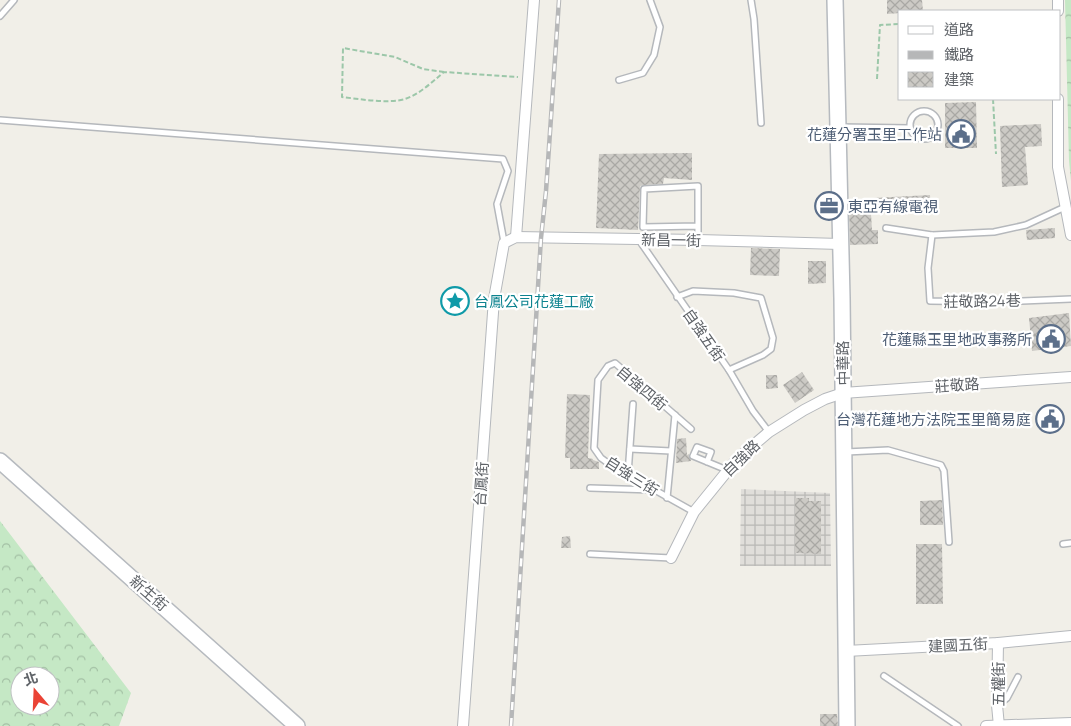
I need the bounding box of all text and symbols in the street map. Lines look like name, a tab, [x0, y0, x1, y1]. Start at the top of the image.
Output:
legend	[898, 10, 1061, 100]
text: 道路	[944, 19, 974, 40]
text: 鐵路	[944, 44, 974, 65]
text: 建築	[944, 69, 974, 90]
public building icon: 花蓮分署玉里工作站	[946, 119, 976, 149]
place label: 花蓮分署玉里工作站	[807, 124, 942, 145]
office icon: 東亞有線電視	[814, 191, 844, 221]
place label: 東亞有線電視	[848, 196, 938, 217]
street label: 新昌一街	[641, 229, 701, 251]
place icon: 台鳳公司花蓮工廠	[440, 286, 470, 316]
street label: 莊敬路24巷	[943, 290, 1021, 312]
place label: 台鳳公司花蓮工廠	[474, 291, 594, 312]
street label: 自強五街	[678, 304, 730, 366]
public building icon: 花蓮縣玉里地政事務所	[1036, 324, 1066, 354]
place label: 花蓮縣玉里地政事務所	[882, 329, 1032, 350]
street label: 中華路	[832, 340, 854, 386]
street label: 自強四街	[612, 361, 672, 415]
street label: 莊敬路	[934, 373, 980, 397]
public building icon: 台灣花蓮地方法院玉里簡易庭	[1035, 404, 1065, 434]
place label: 台灣花蓮地方法院玉里簡易庭	[836, 409, 1031, 430]
street label: 自強路	[718, 435, 764, 481]
street label: 自強三街	[601, 451, 663, 501]
street label: 台鳳街	[469, 461, 493, 507]
street label: 新生街	[125, 570, 173, 616]
street label: 建國五街	[927, 633, 989, 657]
street label: 五權街	[988, 661, 1009, 707]
north arrow	[10, 666, 60, 716]
text: 北	[21, 667, 40, 689]

